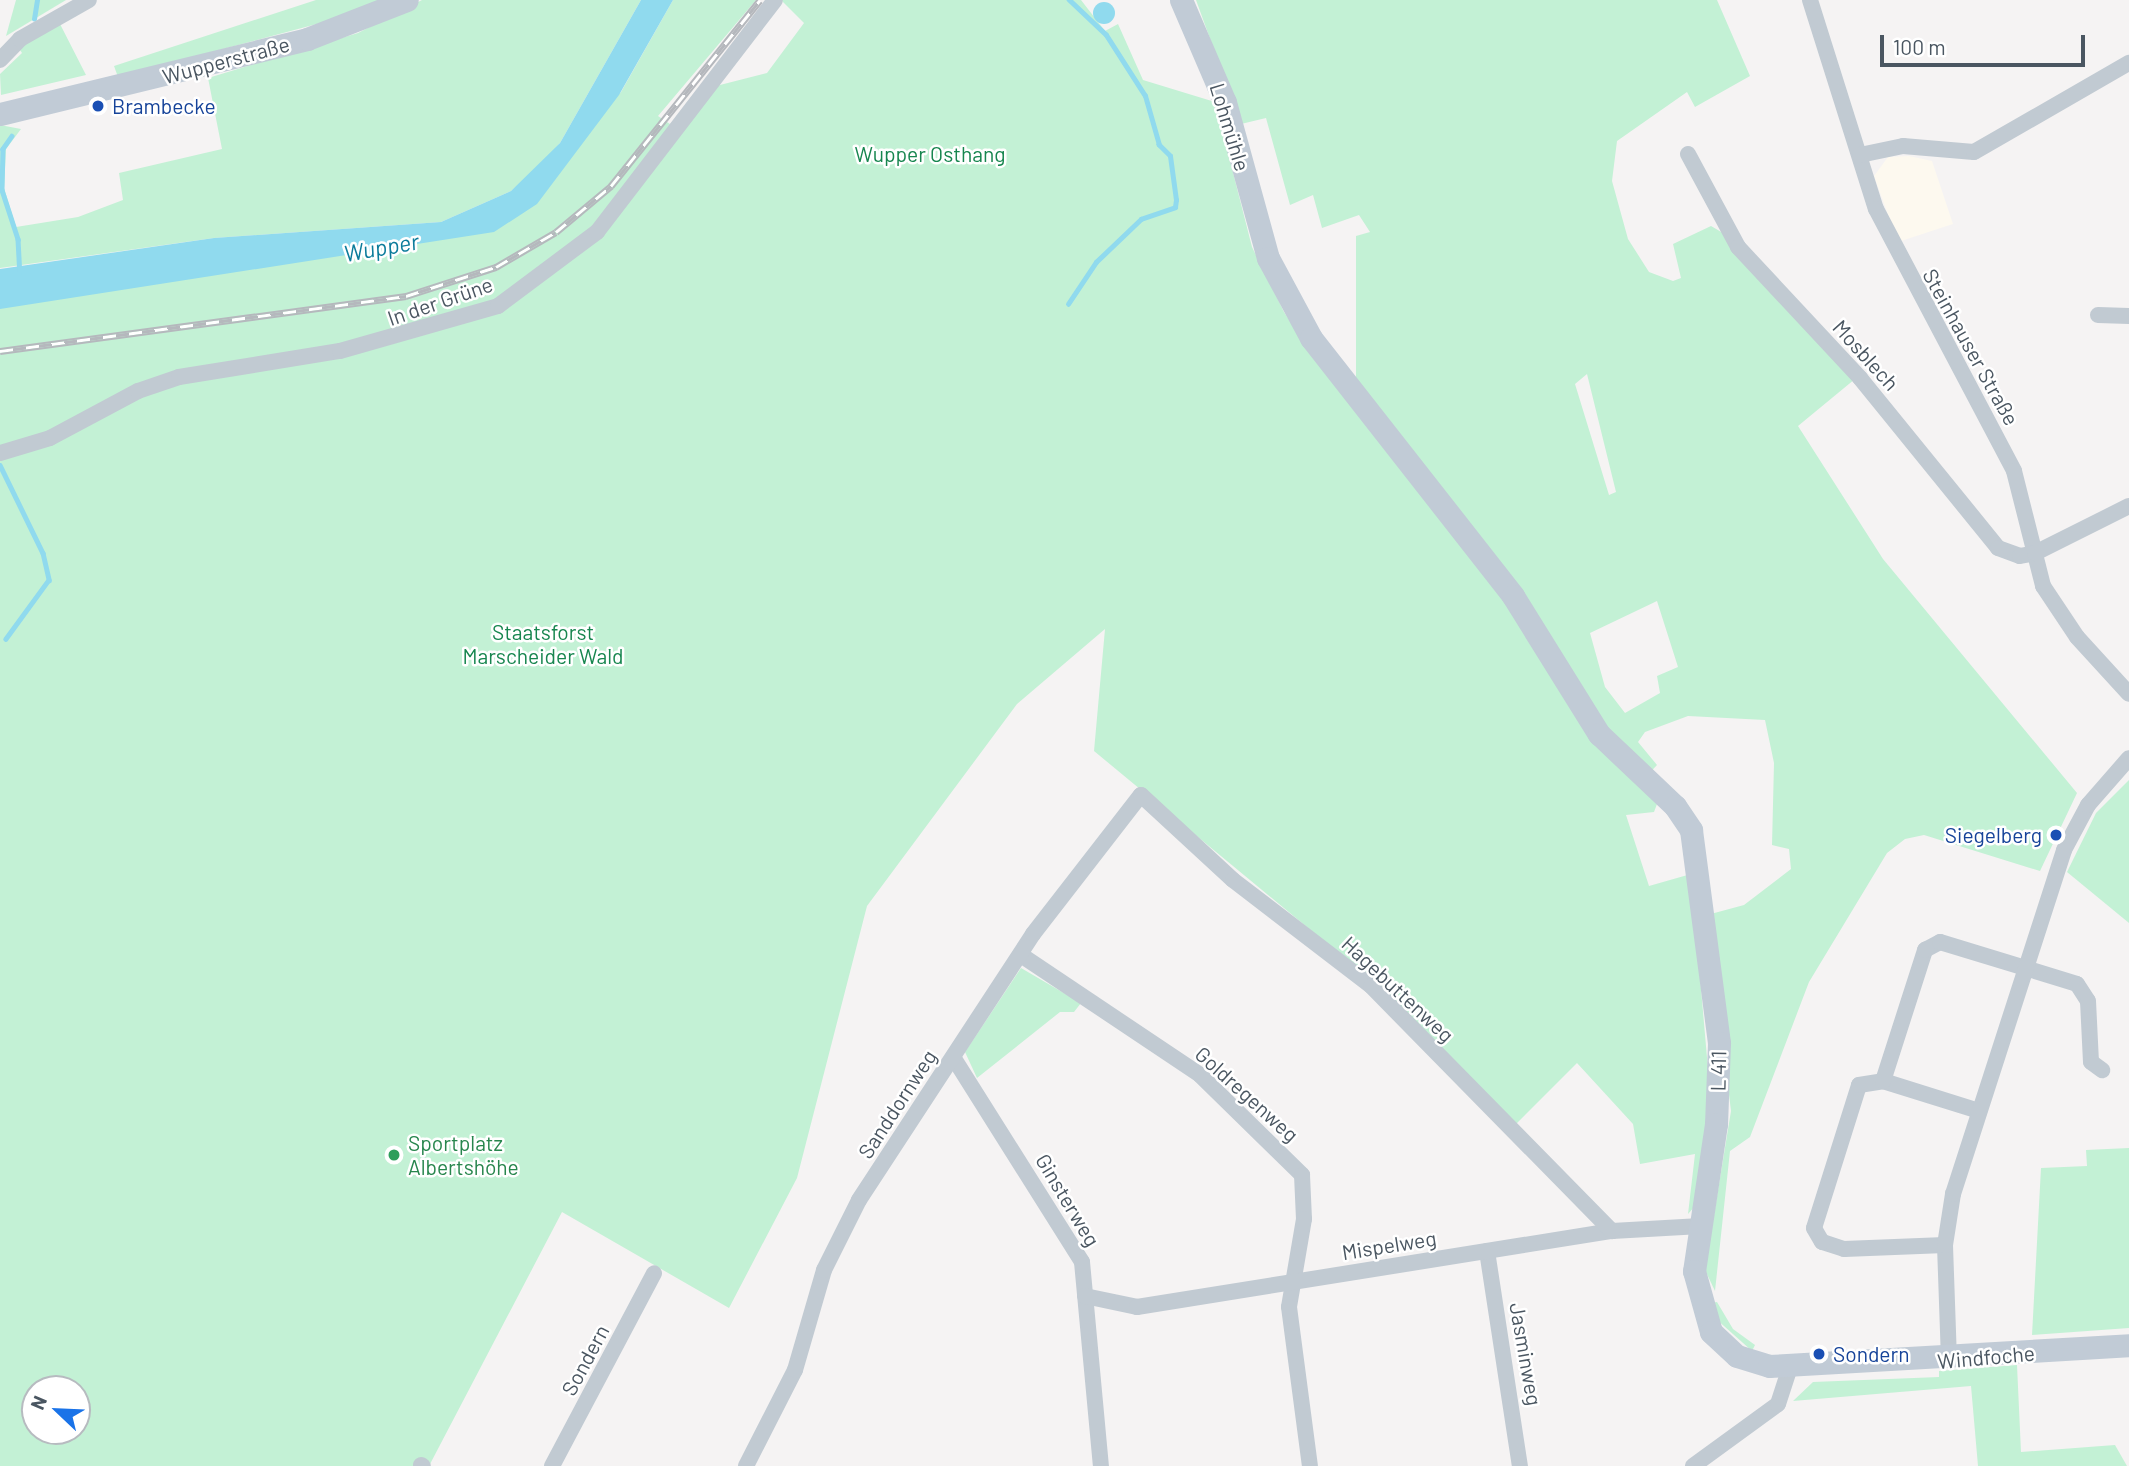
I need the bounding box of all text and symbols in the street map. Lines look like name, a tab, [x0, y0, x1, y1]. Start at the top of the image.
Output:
scale bar	[1884, 21, 2089, 65]
street label: Wupperstraße	[160, 31, 292, 89]
text: 100 m	[1893, 34, 1946, 59]
street label: Lohmühle	[1205, 80, 1255, 174]
place label: Brambecke	[112, 93, 216, 119]
marker: Brambecke	[90, 98, 106, 114]
park label: Wupper Osthang	[855, 141, 1005, 167]
water label: Wupper	[341, 227, 421, 267]
street label: Steinhauser Straße	[1918, 264, 2024, 430]
street label: In der Grüne	[384, 271, 496, 331]
street label: Mosblech	[1828, 315, 1904, 395]
park label: Staatsforst Marscheider Wald	[462, 619, 624, 669]
place label: Siegelberg	[1945, 822, 2042, 848]
marker: Siegelberg	[2048, 827, 2064, 843]
street label: Hagebuttenweg	[1337, 931, 1459, 1047]
street label: Goldregenweg	[1190, 1041, 1304, 1147]
street label: Sanddornweg	[853, 1045, 941, 1163]
street label: L 411	[1705, 1051, 1731, 1091]
place label: Sportplatz Albertshöhe	[408, 1130, 519, 1180]
marker: Sportplatz Albertshöhe	[386, 1147, 402, 1163]
street label: Ginsterweg	[1031, 1149, 1105, 1251]
street label: Mispelweg	[1340, 1225, 1438, 1265]
street label: Jasminweg	[1505, 1301, 1547, 1407]
street label: Sondern	[556, 1320, 614, 1400]
street label: Windfoche	[1936, 1340, 2036, 1374]
place label: Sondern	[1833, 1341, 1910, 1367]
marker: Sondern	[1811, 1346, 1827, 1362]
north arrow	[21, 1375, 91, 1445]
text: N	[25, 1392, 51, 1413]

